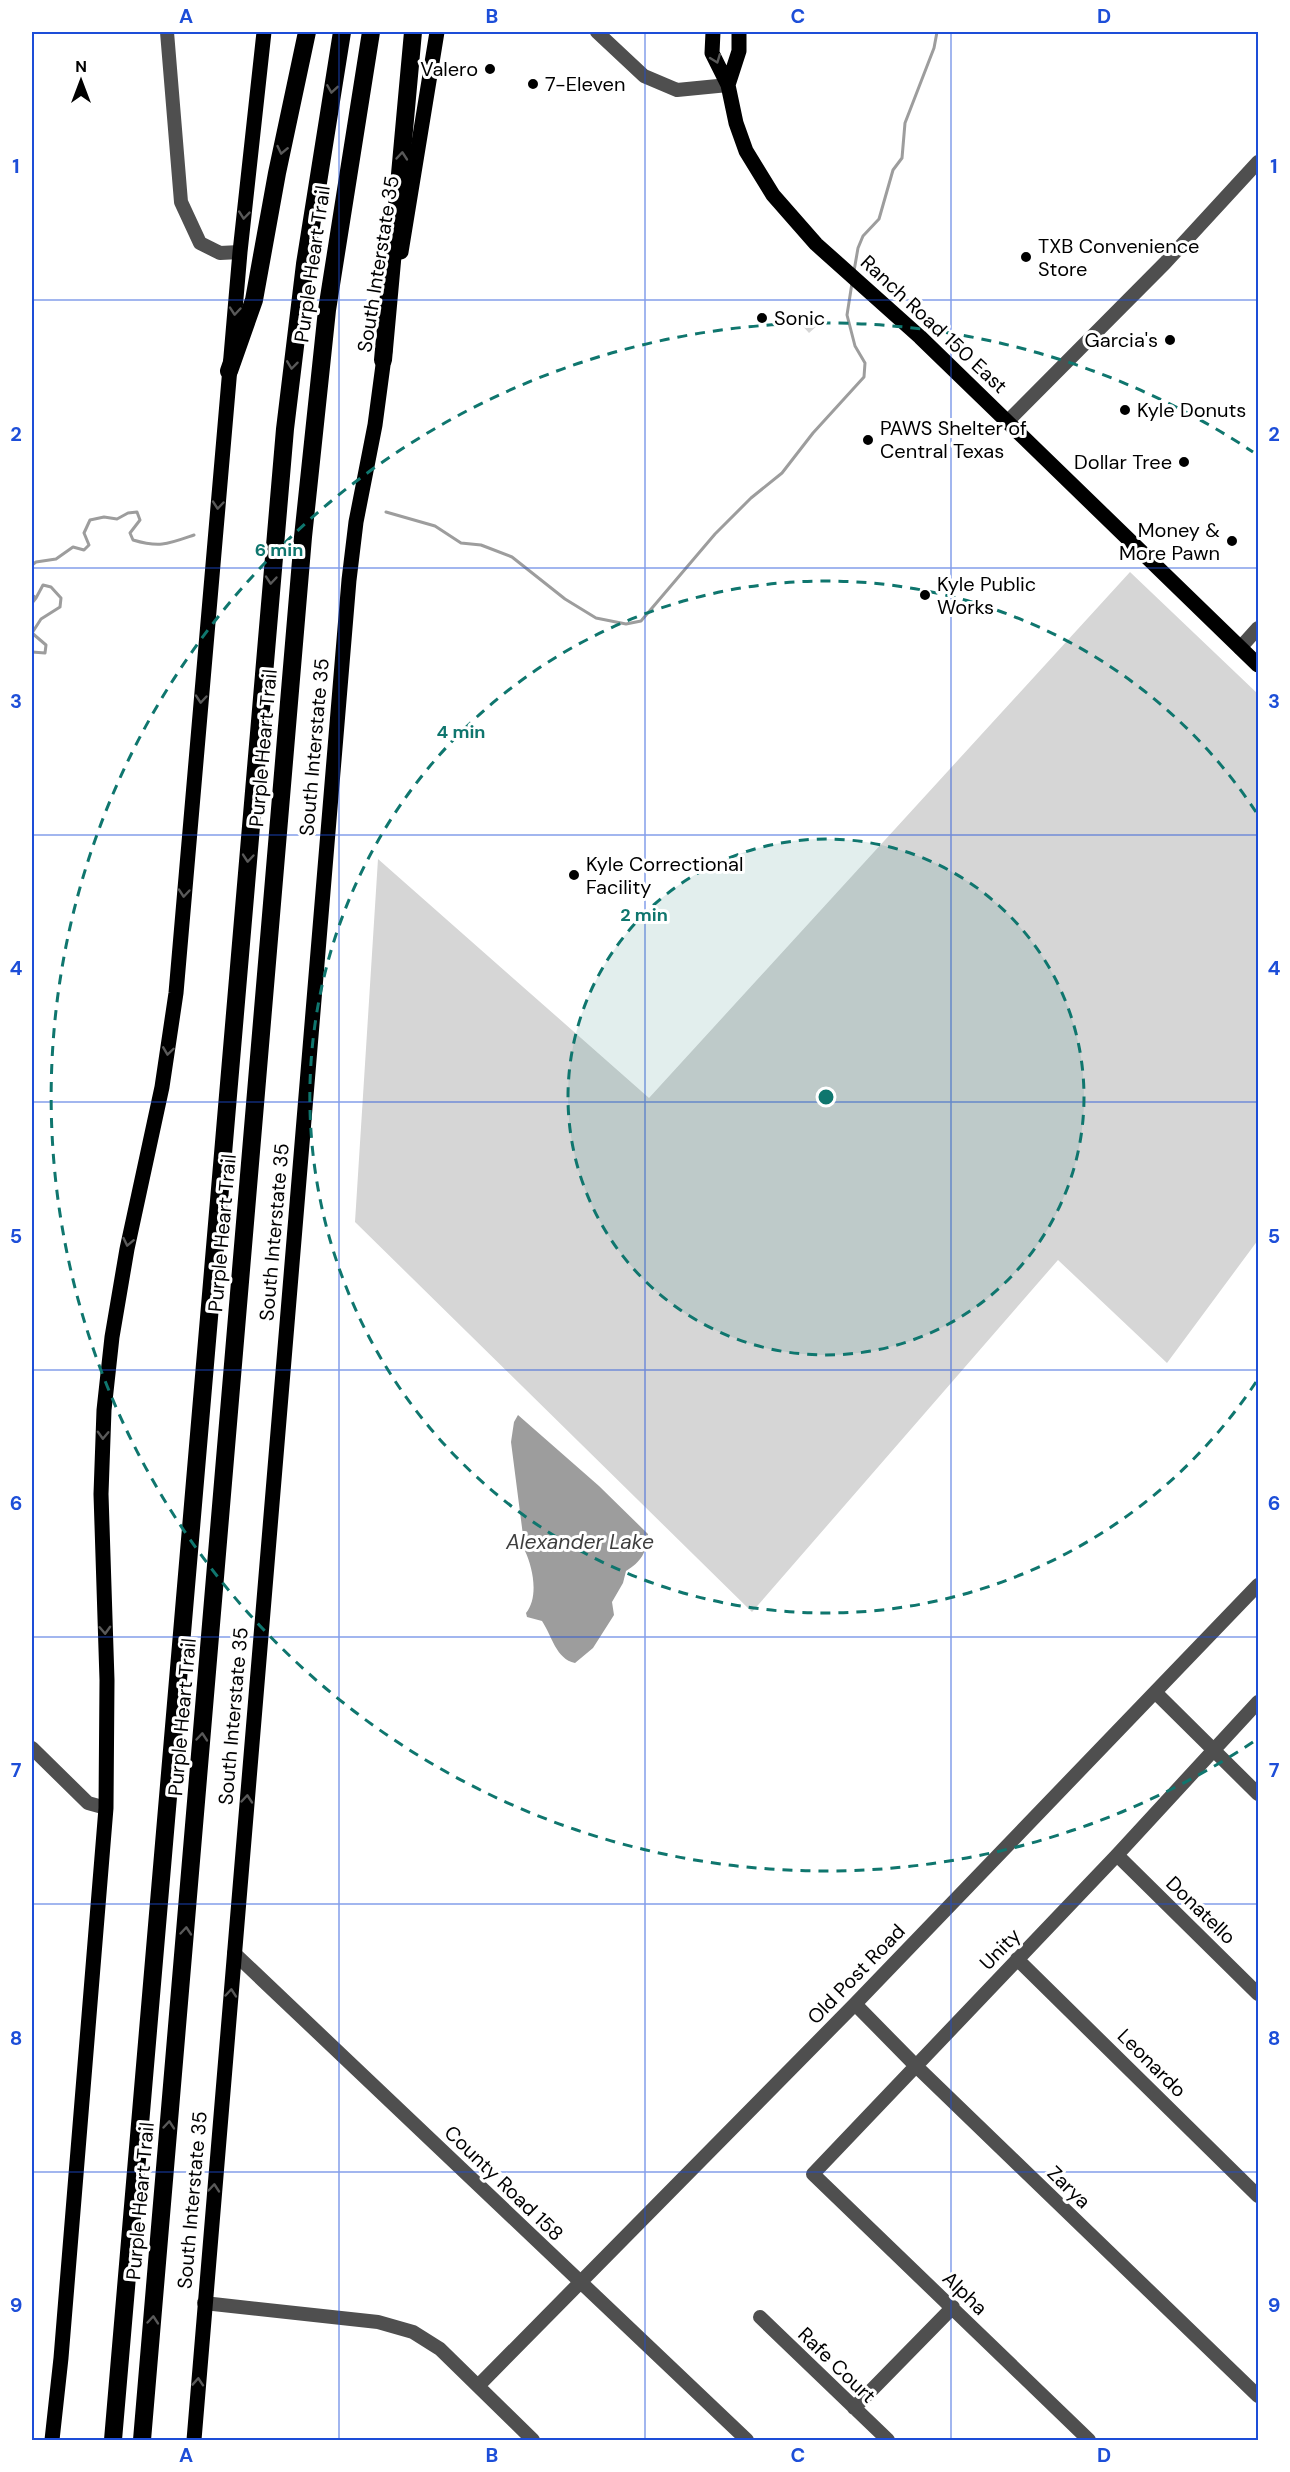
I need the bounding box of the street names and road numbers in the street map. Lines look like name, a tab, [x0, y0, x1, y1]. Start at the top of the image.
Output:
street label: South Interstate 35	[351, 174, 405, 354]
street label: Purple Heart Trail	[288, 184, 336, 344]
street label: Ranch Road 150 East	[855, 249, 1013, 399]
street label: South Interstate 35	[293, 657, 335, 837]
street label: Purple Heart Trail	[243, 668, 283, 828]
street label: South Interstate 35	[253, 1142, 295, 1322]
street label: Purple Heart Trail	[202, 1153, 242, 1313]
street label: South Interstate 35	[212, 1626, 254, 1806]
street label: Purple Heart Trail	[162, 1637, 202, 1797]
street label: Donatello	[1161, 1870, 1241, 1950]
street label: Old Post Road	[801, 1918, 911, 2030]
street label: Unity	[974, 1923, 1026, 1975]
street label: Leonardo	[1112, 2023, 1192, 2103]
street label: South Interstate 35	[171, 2110, 213, 2290]
street label: County Road 158	[439, 2119, 569, 2247]
street label: Purple Heart Trail	[120, 2121, 160, 2281]
street label: Zarya	[1042, 2160, 1096, 2214]
street label: Alpha	[937, 2265, 993, 2321]
street label: Rafe Court	[793, 2321, 882, 2409]

